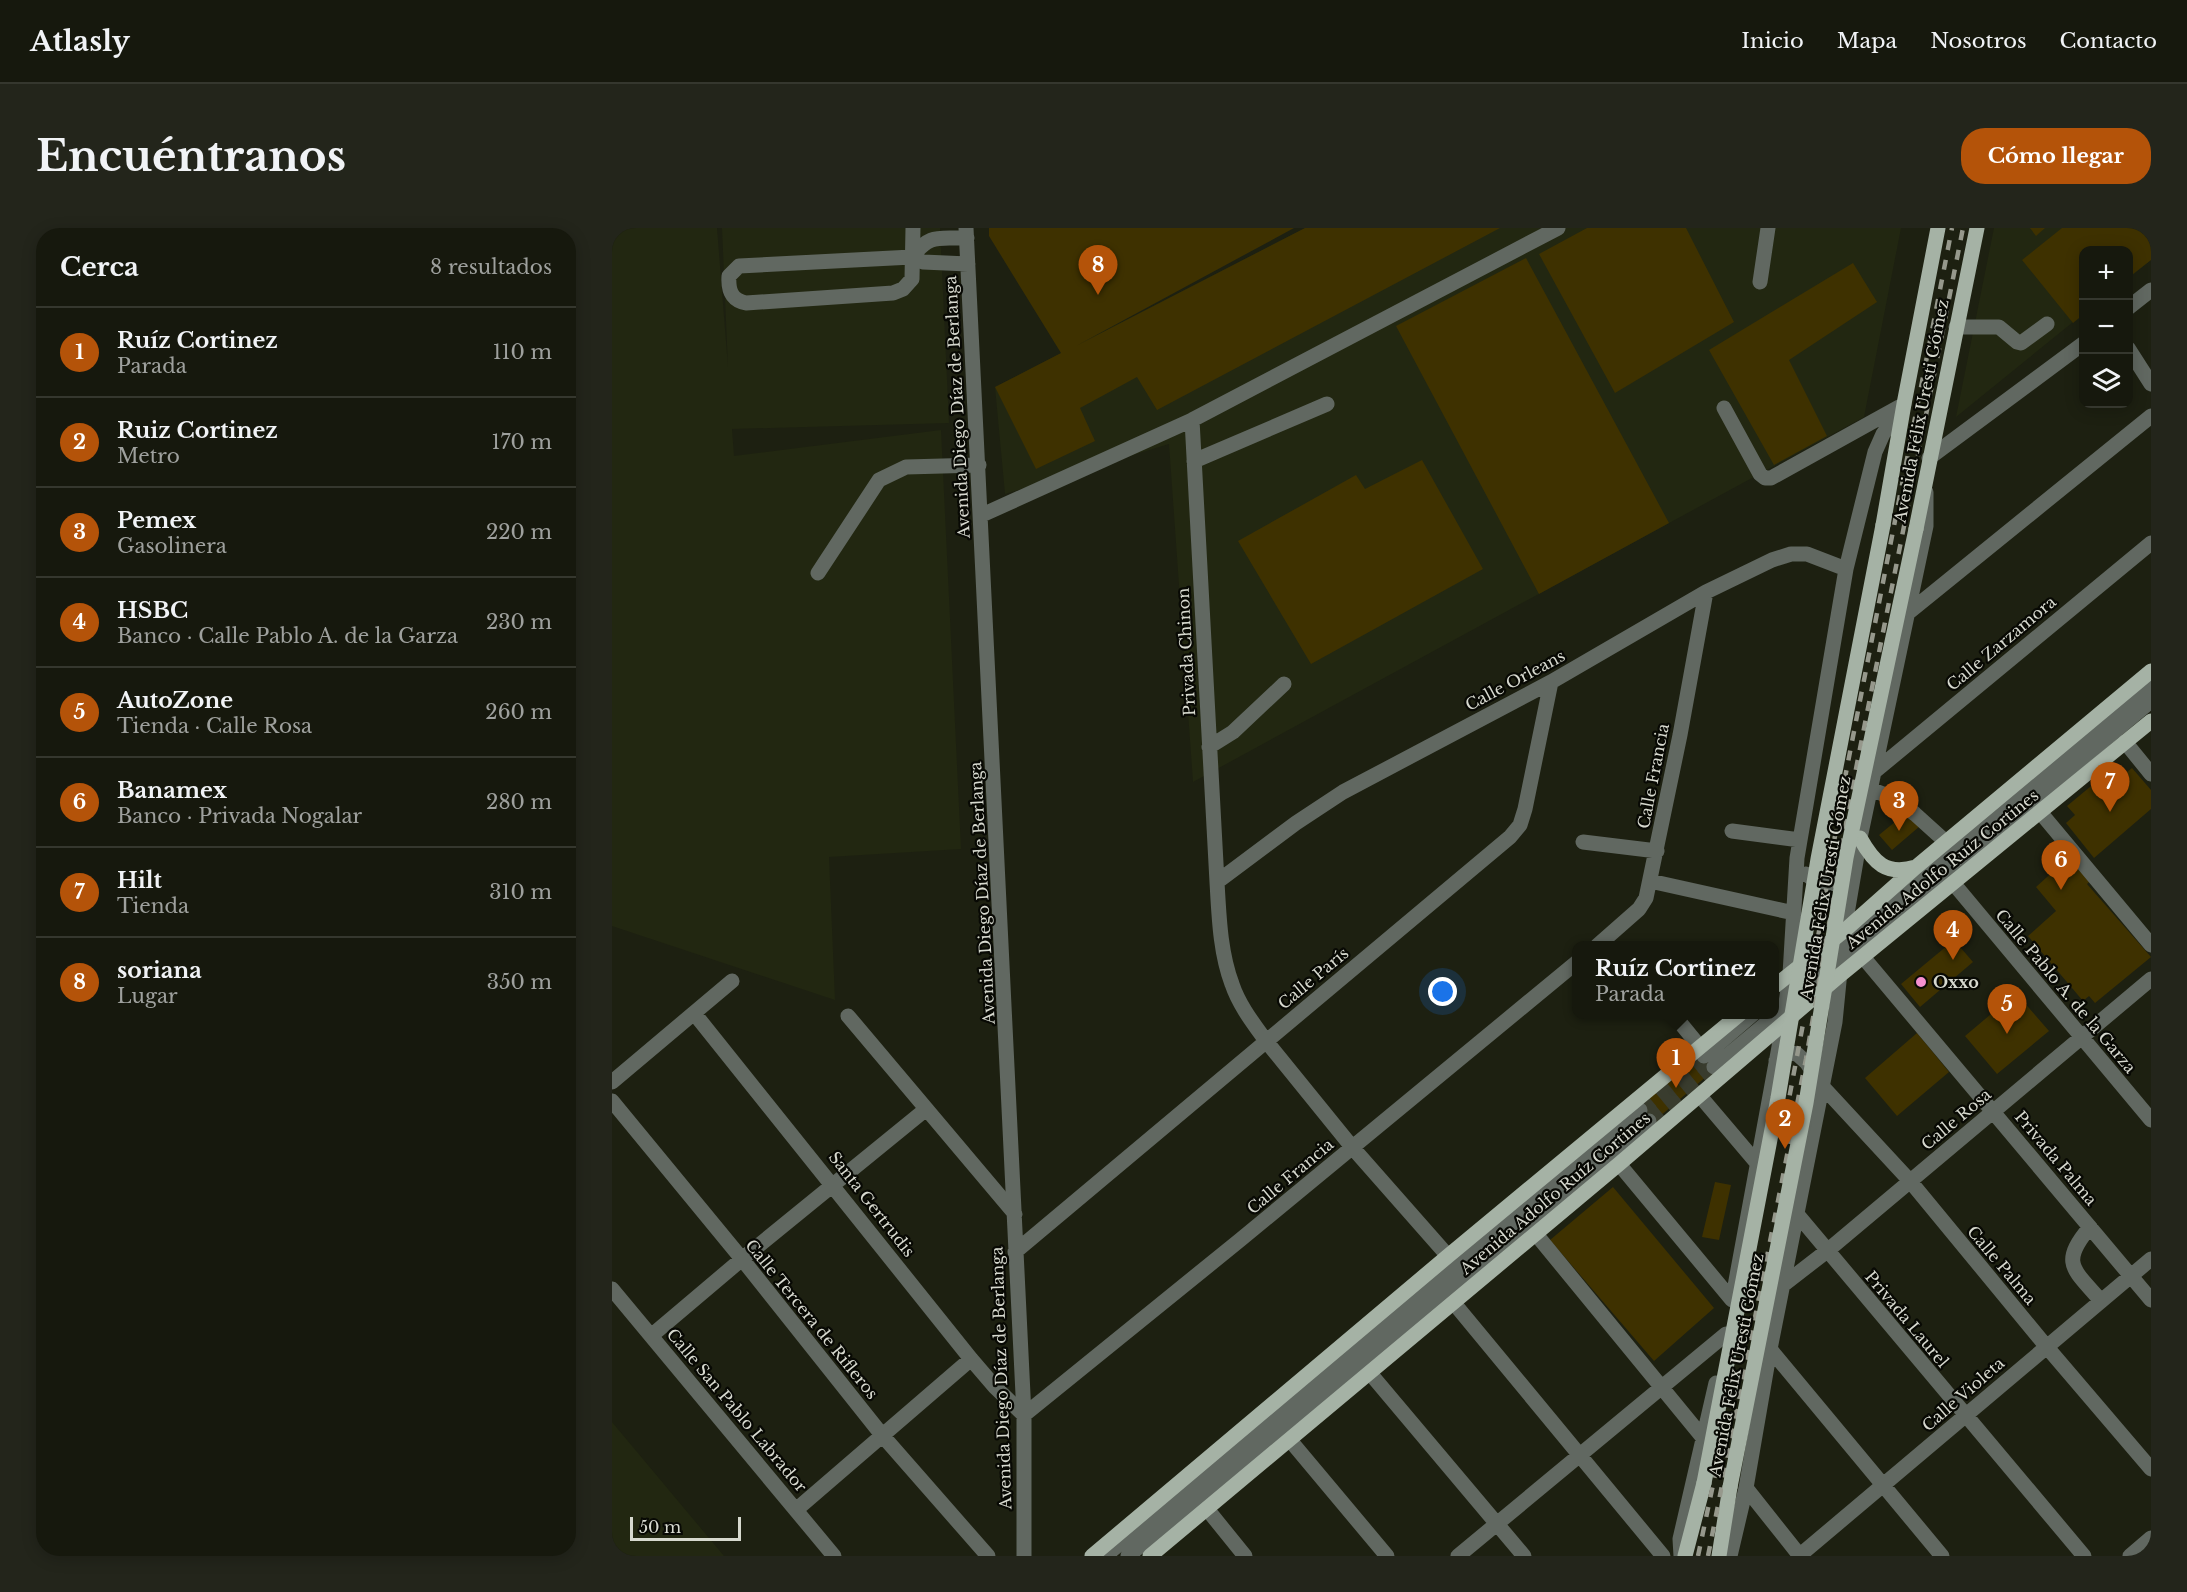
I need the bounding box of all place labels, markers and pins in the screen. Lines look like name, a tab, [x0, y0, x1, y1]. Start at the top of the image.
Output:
pin: 8	[1078, 245, 1118, 295]
pin: 7	[2090, 762, 2130, 812]
pin: 3	[1880, 782, 1918, 831]
pin: 6	[2042, 840, 2080, 890]
pin: 4	[1934, 910, 1972, 960]
place label: Oxxo	[1933, 972, 1979, 992]
marker: Oxxo	[1914, 975, 1928, 989]
pin: 5	[1988, 984, 2026, 1034]
pin: 1	[1656, 1038, 1696, 1088]
pin: 2	[1766, 1100, 1804, 1149]

